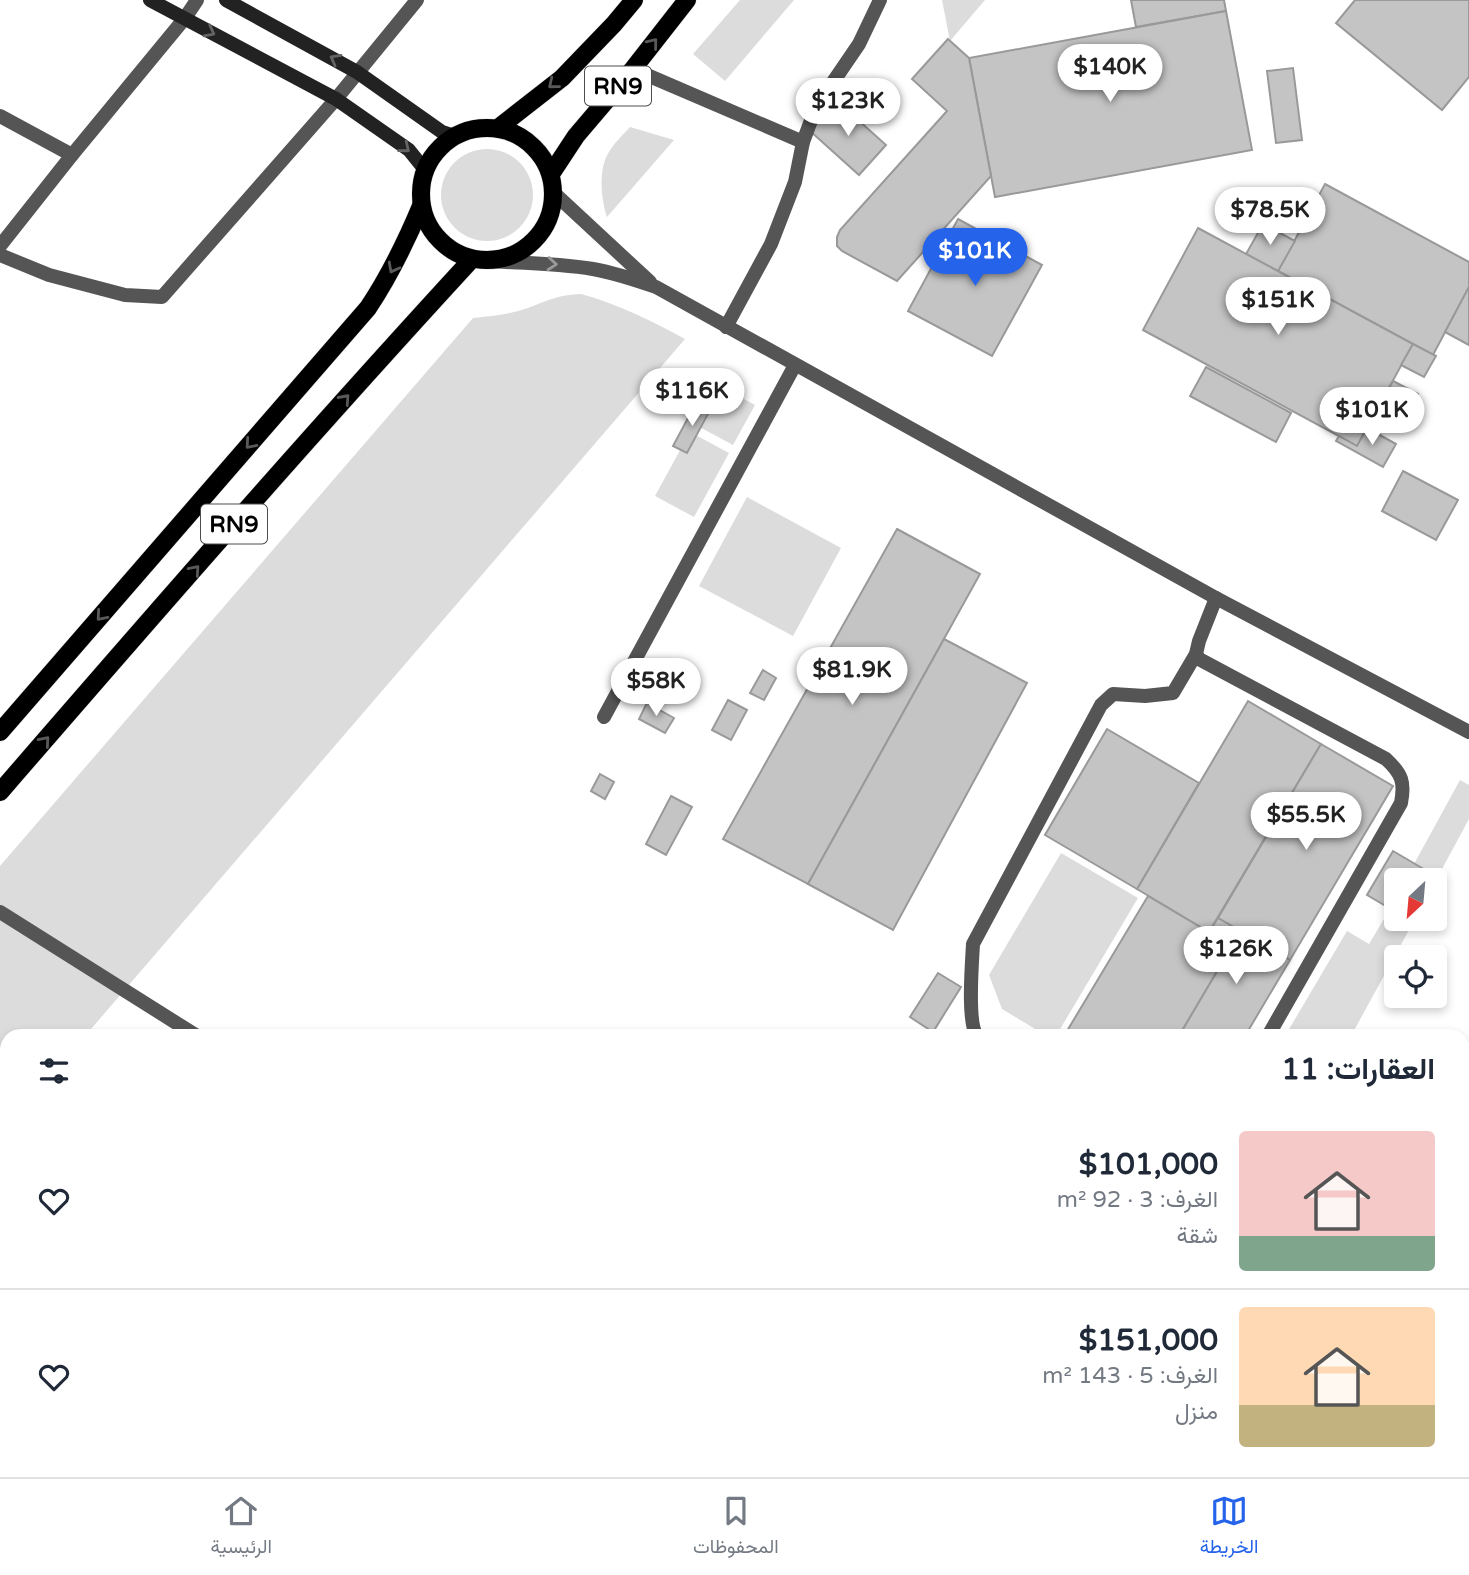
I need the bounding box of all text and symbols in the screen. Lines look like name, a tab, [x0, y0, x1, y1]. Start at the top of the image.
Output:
one-way arrow	[203, 23, 215, 37]
one-way arrow	[645, 39, 657, 52]
pin: $140K	[1061, 44, 1159, 104]
text: $140K	[1074, 53, 1146, 81]
one-way arrow	[330, 54, 342, 68]
road number: RN9	[585, 66, 651, 106]
one-way arrow	[549, 76, 561, 89]
pin: $123K	[799, 78, 897, 138]
text: $123K	[812, 87, 884, 115]
one-way arrow	[397, 140, 410, 152]
pin: $78.5K	[1213, 188, 1327, 247]
text: $78.5K	[1231, 196, 1309, 224]
pin: $101K	[926, 229, 1024, 288]
text: $101K	[939, 237, 1011, 265]
one-way arrow	[547, 256, 558, 271]
one-way arrow	[388, 261, 401, 273]
pin: $151K	[1229, 278, 1327, 337]
text: $151K	[1242, 286, 1314, 314]
pin: $116K	[643, 368, 741, 428]
text: $116K	[656, 377, 728, 405]
pin: $101K	[1323, 388, 1421, 447]
one-way arrow	[337, 394, 349, 407]
text: $101K	[1336, 396, 1408, 424]
one-way arrow	[246, 436, 258, 449]
road number: RN9	[201, 504, 267, 544]
one-way arrow	[187, 565, 199, 578]
one-way arrow	[97, 608, 109, 621]
pin: $81.9K	[795, 648, 909, 707]
text: $81.9K	[813, 656, 891, 684]
pin: $58K	[615, 658, 697, 718]
text: $58K	[627, 667, 685, 695]
one-way arrow	[37, 736, 49, 749]
pin: $55.5K	[1249, 792, 1363, 852]
text: $55.5K	[1267, 801, 1345, 829]
north arrow	[1384, 868, 1447, 931]
map controls	[1384, 868, 1447, 1008]
pin: $126K	[1187, 926, 1285, 986]
text: $126K	[1200, 935, 1272, 963]
button: locate	[1384, 945, 1447, 1008]
text: العقارات: 11	[1281, 1051, 1435, 1088]
icon: filters	[35, 1052, 73, 1090]
text: $101,000	[1079, 1146, 1218, 1183]
icon: home	[1295, 1159, 1379, 1243]
icon: heart	[35, 1182, 73, 1220]
text: الغرف: 3 · 92 m²	[1057, 1186, 1218, 1214]
text: شقة	[1176, 1222, 1218, 1250]
text: $151,000	[1079, 1322, 1218, 1359]
icon: home	[1295, 1335, 1379, 1419]
icon: heart	[35, 1358, 73, 1396]
text: الغرف: 5 · 143 m²	[1042, 1362, 1218, 1390]
text: منزل	[1175, 1398, 1218, 1426]
tab: الرئيسية	[211, 1492, 272, 1563]
tab: المحفوظات	[693, 1492, 779, 1563]
tab: الخريطة	[1200, 1492, 1258, 1563]

